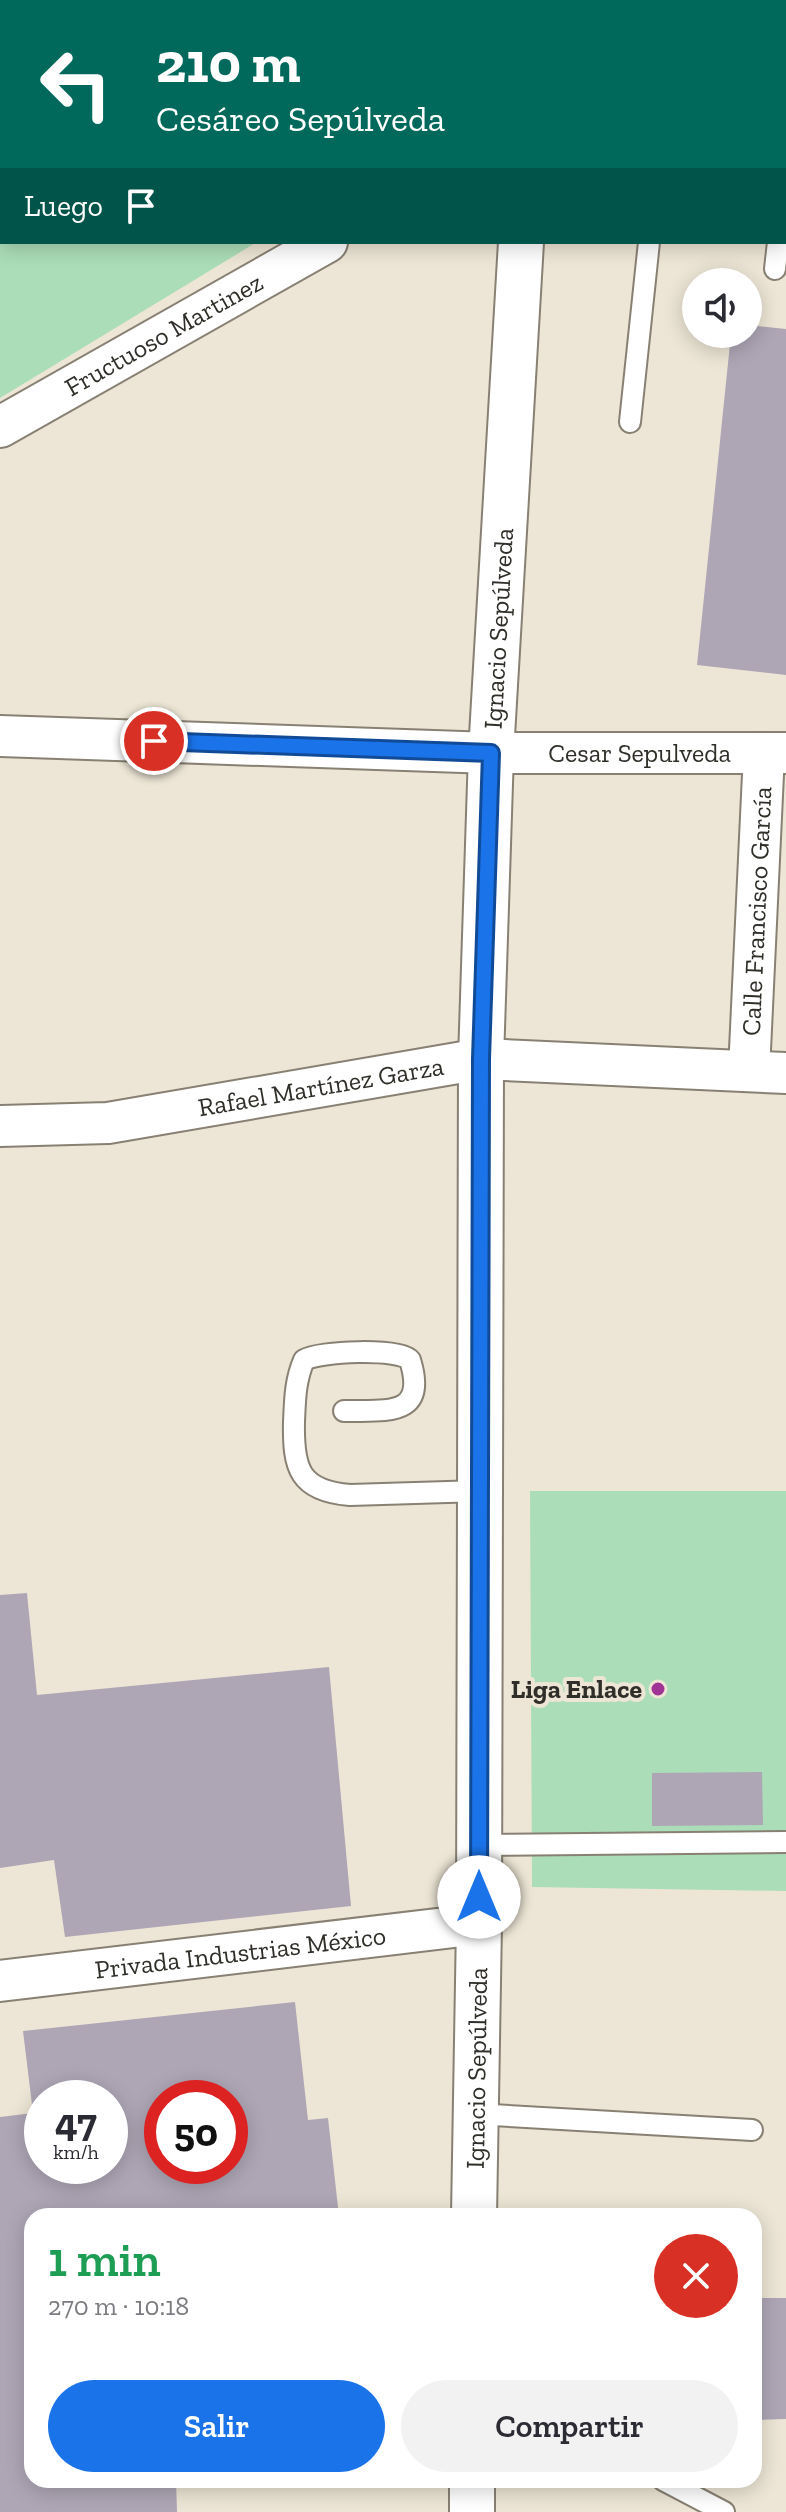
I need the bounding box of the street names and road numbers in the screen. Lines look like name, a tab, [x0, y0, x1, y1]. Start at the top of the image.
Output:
street label: Fructuoso Martinez	[59, 266, 268, 403]
street label: Ignacio Sepúlveda	[476, 526, 520, 730]
street label: Cesar Sepulveda	[548, 737, 732, 769]
street label: Calle Francisco García	[735, 785, 778, 1037]
street label: Rafael Martínez Garza	[196, 1050, 447, 1123]
street label: Privada Industrias México	[93, 1919, 388, 1986]
street label: Ignacio Sepúlveda	[459, 1967, 494, 2169]

